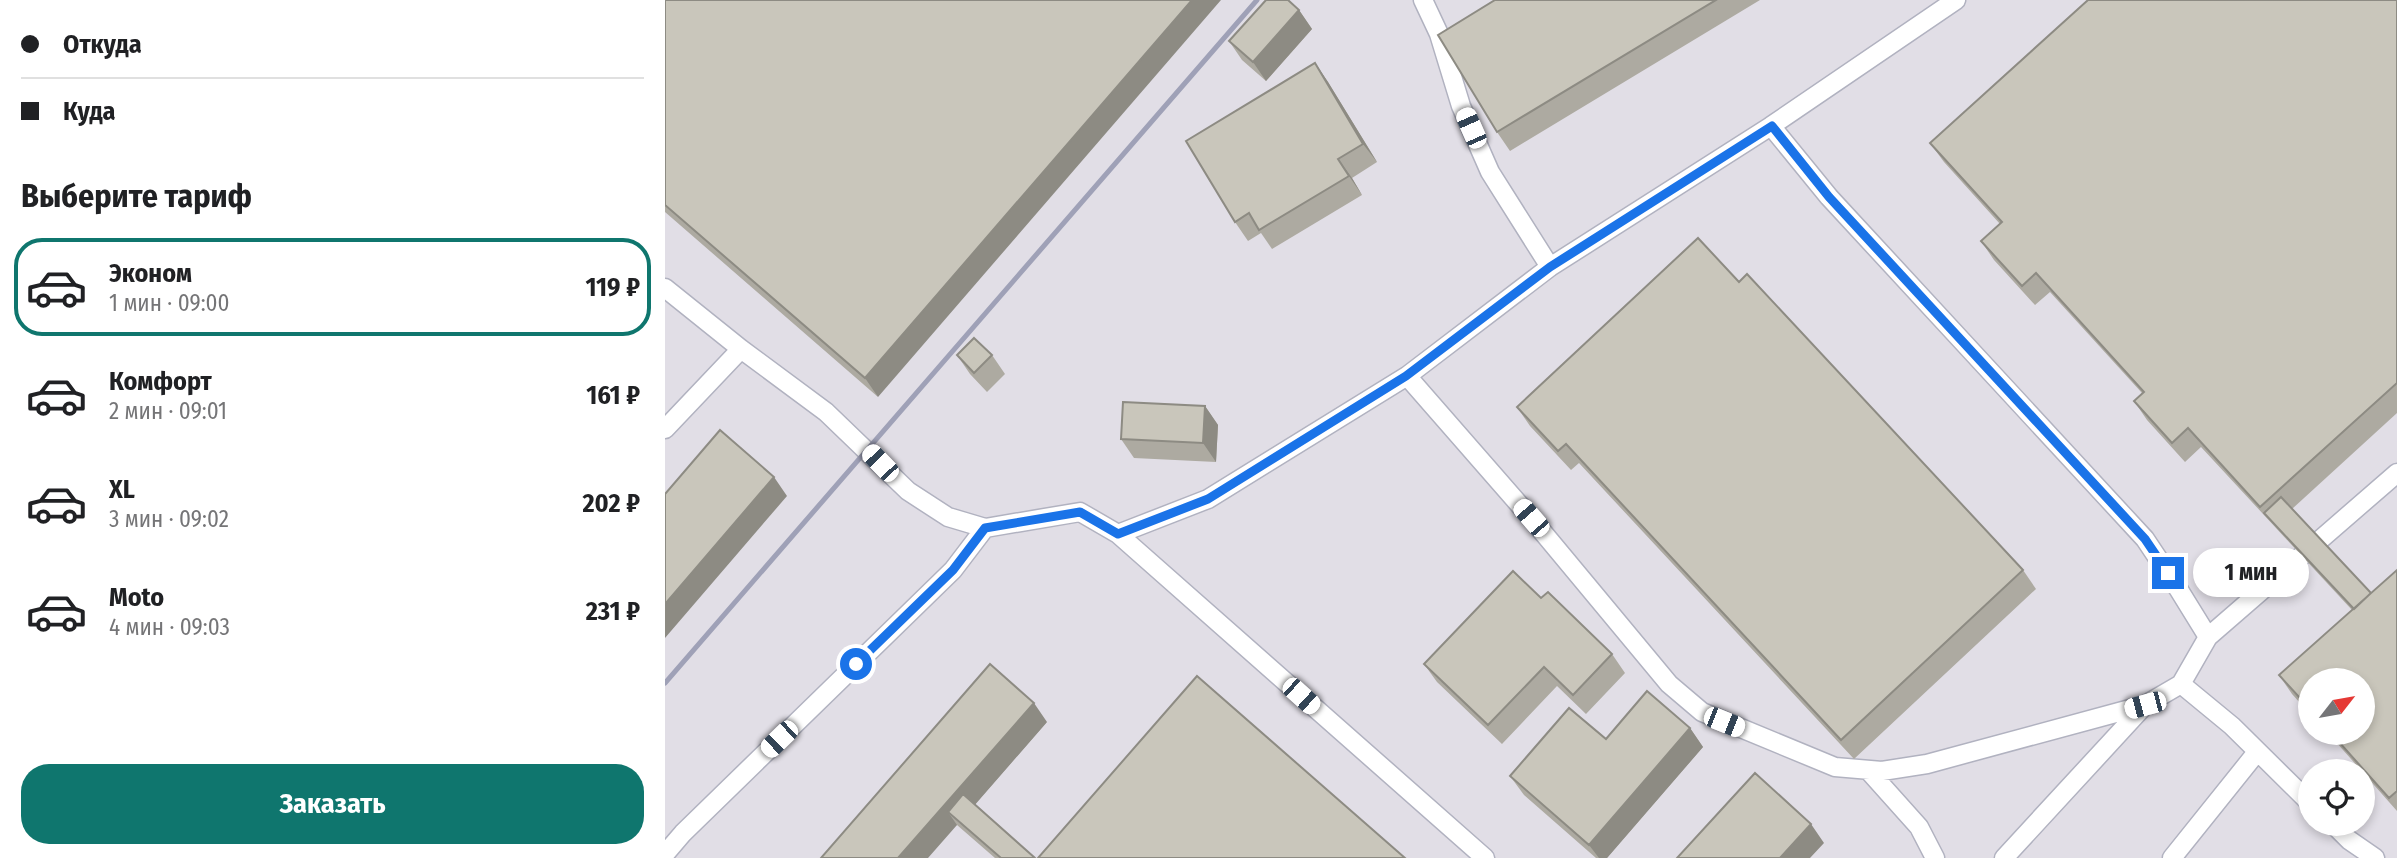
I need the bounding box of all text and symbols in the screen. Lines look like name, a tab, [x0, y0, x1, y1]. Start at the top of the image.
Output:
text: Откуда	[63, 29, 142, 60]
text: Куда	[63, 96, 116, 127]
car	[1453, 105, 1490, 151]
text: Выберите тариф	[21, 177, 252, 215]
icon: car	[25, 256, 88, 319]
text: Эконом	[109, 258, 192, 289]
text: 119 ₽	[586, 272, 640, 303]
text: 1 мин · 09:00	[109, 289, 229, 317]
icon: car	[25, 364, 88, 427]
text: Комфорт	[109, 366, 212, 397]
text: 161 ₽	[586, 380, 640, 411]
text: 2 мин · 09:01	[109, 397, 227, 425]
car	[858, 441, 903, 485]
icon: car	[25, 472, 88, 535]
text: XL	[109, 474, 135, 505]
text: 202 ₽	[582, 488, 640, 519]
car	[1510, 495, 1553, 541]
text: 3 мин · 09:02	[109, 505, 229, 533]
callout: 1 мин	[2193, 548, 2308, 598]
route end	[2152, 557, 2184, 589]
text: 1 мин	[2224, 558, 2278, 586]
icon: car	[25, 580, 88, 643]
text: Moto	[109, 582, 164, 613]
text: 231 ₽	[586, 596, 640, 627]
text: 4 мин · 09:03	[109, 613, 230, 641]
route start	[840, 648, 872, 680]
north arrow	[2298, 668, 2375, 746]
map controls	[2298, 668, 2375, 836]
car	[1279, 674, 1324, 718]
car	[2122, 689, 2169, 721]
car	[1701, 704, 1748, 740]
car	[757, 717, 802, 761]
button: locate	[2298, 759, 2375, 836]
button: Заказать	[21, 764, 644, 844]

